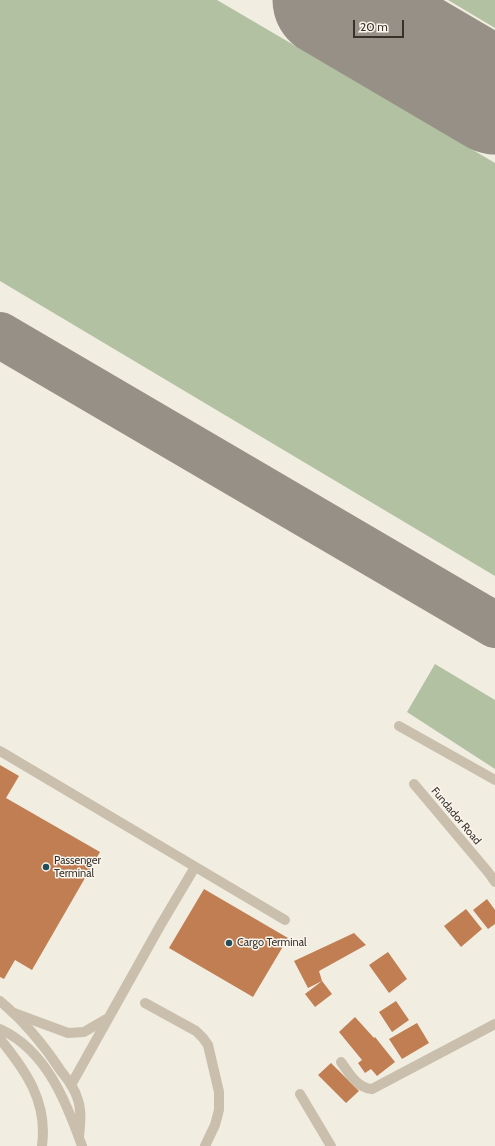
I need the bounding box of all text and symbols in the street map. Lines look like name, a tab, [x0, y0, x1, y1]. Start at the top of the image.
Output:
scale bar	[355, 12, 406, 38]
text: 20 m	[360, 19, 388, 34]
street label: Fundador Road	[428, 785, 484, 847]
place label: Passenger Terminal	[54, 854, 101, 880]
marker: Passenger Terminal	[41, 862, 51, 872]
place label: Cargo Terminal	[237, 936, 307, 950]
marker: Cargo Terminal	[224, 938, 234, 948]

